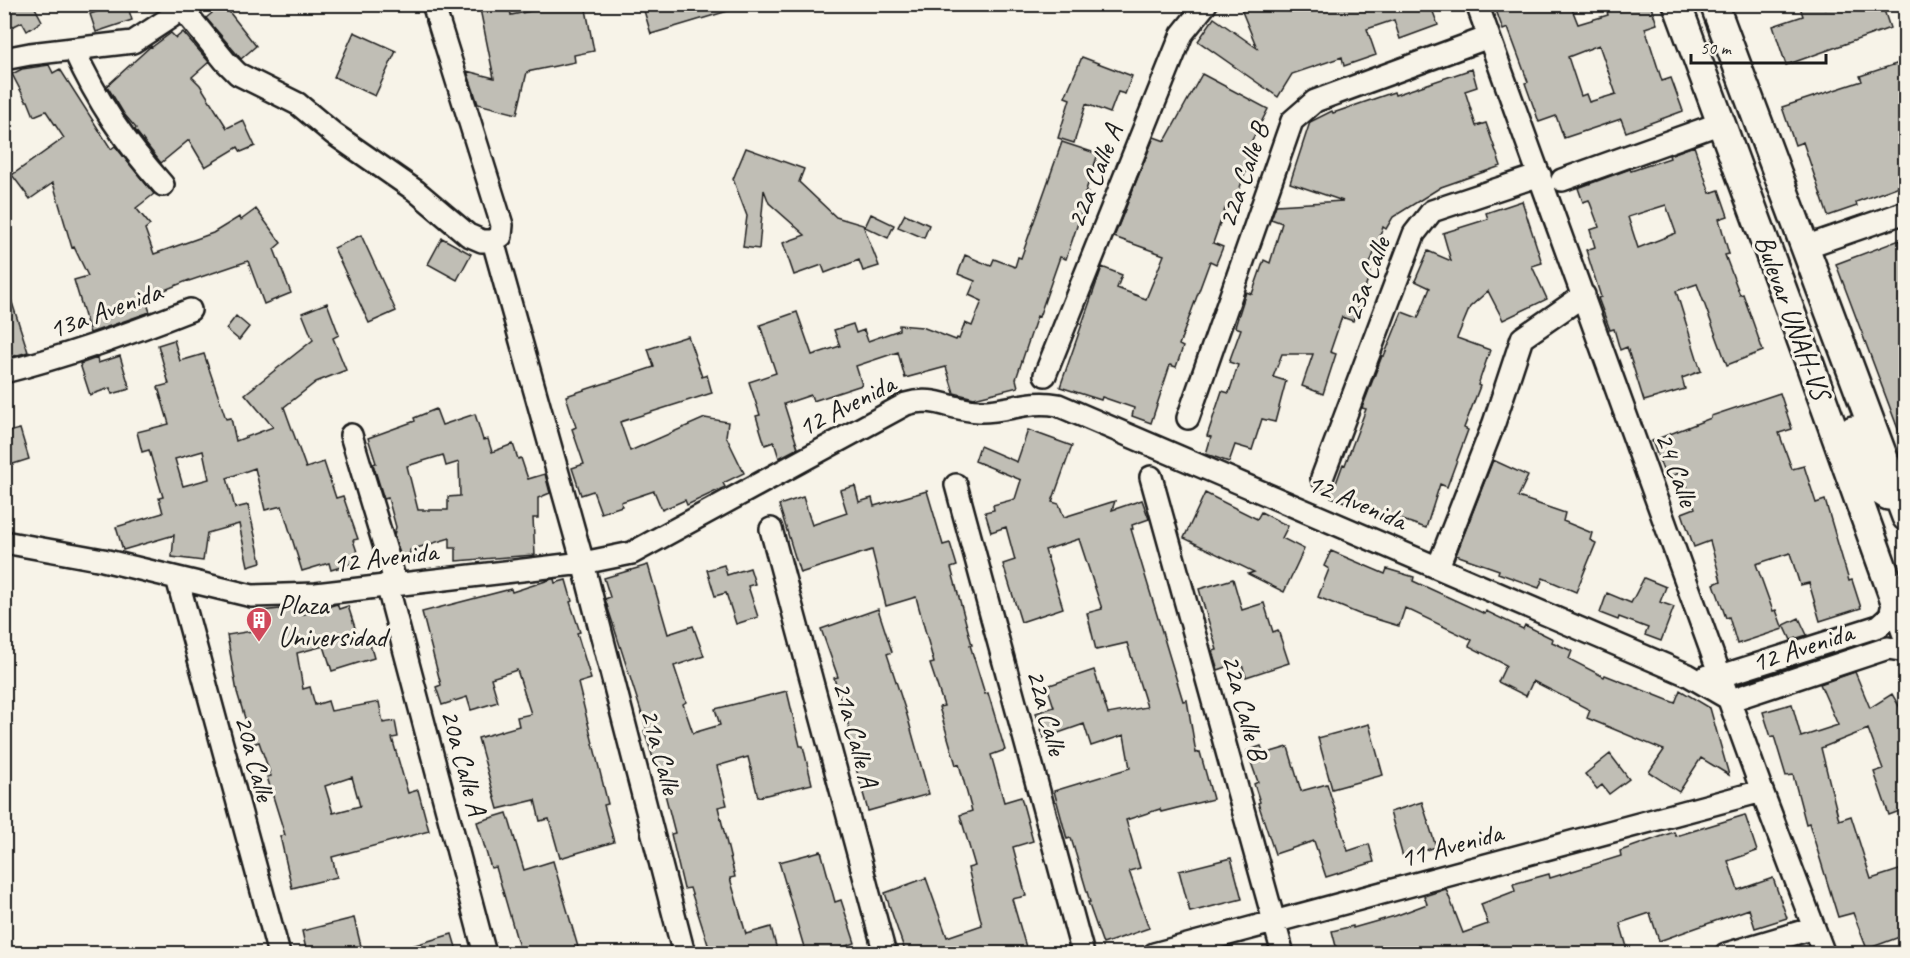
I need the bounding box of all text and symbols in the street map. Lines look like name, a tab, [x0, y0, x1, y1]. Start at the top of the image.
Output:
scale bar	[1691, 27, 1826, 65]
text: 50 m	[1700, 37, 1733, 59]
street label: 22a Calle B	[1209, 116, 1278, 232]
street label: 22a Calle A	[1058, 118, 1131, 233]
street label: 23a Calle	[1334, 230, 1399, 326]
street label: Bulevar UNAH-VS	[1747, 230, 1840, 407]
street label: 13a Avenida	[44, 273, 168, 347]
street label: 12 Avenida	[791, 365, 903, 444]
street label: 24 Calle	[1648, 427, 1707, 512]
street label: 12 Avenida	[1302, 464, 1414, 539]
street label: 12 Avenida	[331, 533, 442, 581]
place label: Plaza Universidad	[278, 587, 391, 654]
building icon: Plaza Universidad	[244, 605, 274, 643]
street label: 12 Avenida	[1747, 613, 1860, 680]
street label: 22a Calle B	[1214, 650, 1277, 766]
street label: 22a Calle	[1019, 665, 1076, 760]
street label: 21a Calle A	[825, 677, 887, 793]
street label: 21a Calle	[633, 704, 690, 799]
street label: 20a Calle A	[433, 705, 495, 821]
street label: 20a Calle	[227, 711, 284, 806]
street label: 11 Avenida	[1396, 814, 1508, 875]

